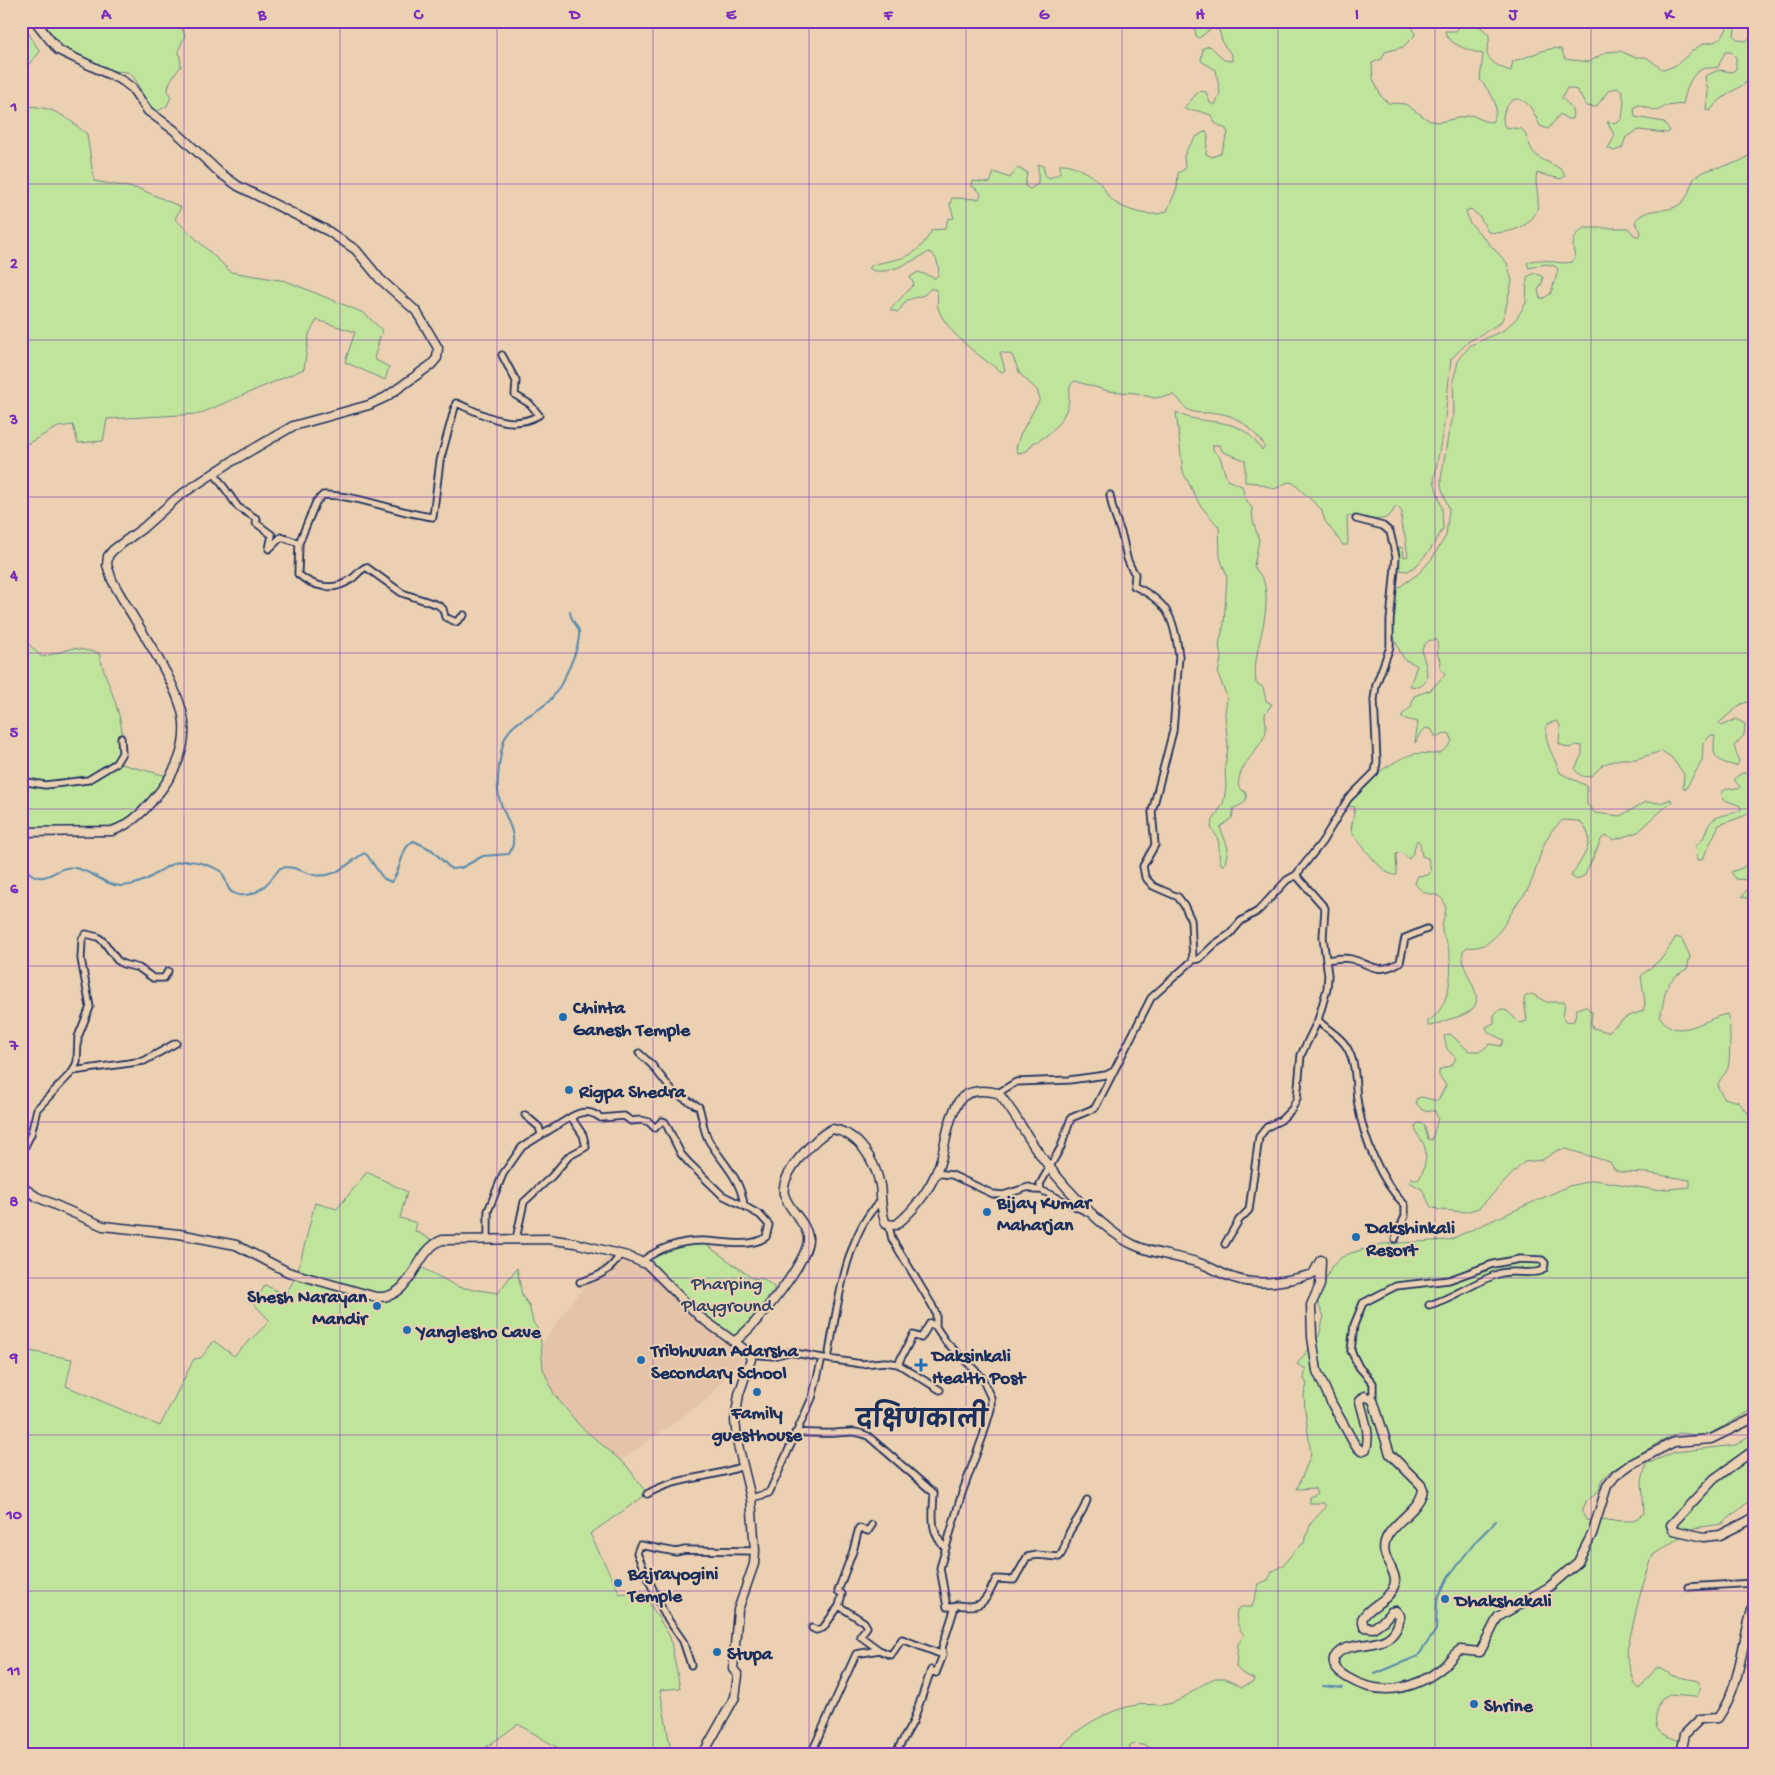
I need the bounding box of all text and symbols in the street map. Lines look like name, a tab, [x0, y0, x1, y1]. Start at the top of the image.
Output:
text: A	[100, 7, 112, 26]
text: B	[257, 7, 267, 26]
text: C	[413, 7, 424, 26]
text: D	[568, 7, 581, 26]
text: E	[726, 7, 737, 26]
text: F	[883, 7, 894, 26]
text: G	[1039, 7, 1050, 26]
text: H	[1195, 7, 1205, 26]
text: I	[1355, 7, 1359, 26]
text: J	[1508, 7, 1519, 26]
text: K	[1664, 7, 1676, 26]
text: 1	[10, 99, 17, 118]
text: 2	[10, 256, 18, 275]
text: 3	[9, 412, 18, 431]
text: 4	[9, 568, 18, 587]
text: 5	[10, 725, 19, 744]
text: 6	[10, 881, 19, 900]
place label: Chinta Ganesh Temple	[572, 998, 691, 1043]
marker: Chinta Ganesh Temple	[557, 1011, 569, 1023]
text: 7	[9, 1038, 19, 1057]
place label: Rigpa Shedra	[578, 1082, 687, 1105]
marker: Rigpa Shedra	[563, 1084, 575, 1096]
place label: Bijay Kumar Maharjan	[996, 1193, 1093, 1238]
text: 8	[10, 1194, 19, 1213]
marker: Bijay Kumar Maharjan	[981, 1206, 993, 1218]
place label: Dakshinkali Resort	[1364, 1218, 1455, 1263]
marker: Dakshinkali Resort	[1350, 1231, 1362, 1243]
park label: Pharping Playground	[680, 1274, 774, 1319]
place label: Shesh Narayan Mandir	[247, 1287, 369, 1332]
marker: Shesh Narayan Mandir	[371, 1300, 383, 1312]
place label: Yanglesho Cave	[415, 1322, 542, 1345]
marker: Yanglesho Cave	[401, 1324, 413, 1336]
place label: Tribhuvan Adarsha Secondary School	[649, 1341, 800, 1386]
place label: Daksinkali Health Post	[930, 1346, 1027, 1391]
text: 9	[9, 1350, 18, 1369]
marker: Tribhuvan Adarsha Secondary School	[635, 1354, 647, 1366]
marker: Daksinkali Health Post	[914, 1358, 928, 1372]
marker: Family guesthouse	[751, 1386, 763, 1398]
district label: दक्षि‍णकाली	[854, 1399, 990, 1437]
place label: Family guesthouse	[711, 1403, 803, 1448]
text: 10	[5, 1507, 22, 1526]
place label: Bajrayogini Temple	[626, 1564, 718, 1609]
marker: Bajrayogini Temple	[612, 1577, 624, 1589]
place label: Dhakshakali	[1453, 1591, 1552, 1614]
marker: Dhakshakali	[1439, 1593, 1451, 1605]
place label: Stupa	[727, 1644, 774, 1667]
marker: Stupa	[711, 1646, 723, 1658]
text: 11	[7, 1663, 20, 1682]
place label: Shrine	[1484, 1696, 1534, 1719]
marker: Shrine	[1468, 1698, 1480, 1710]

